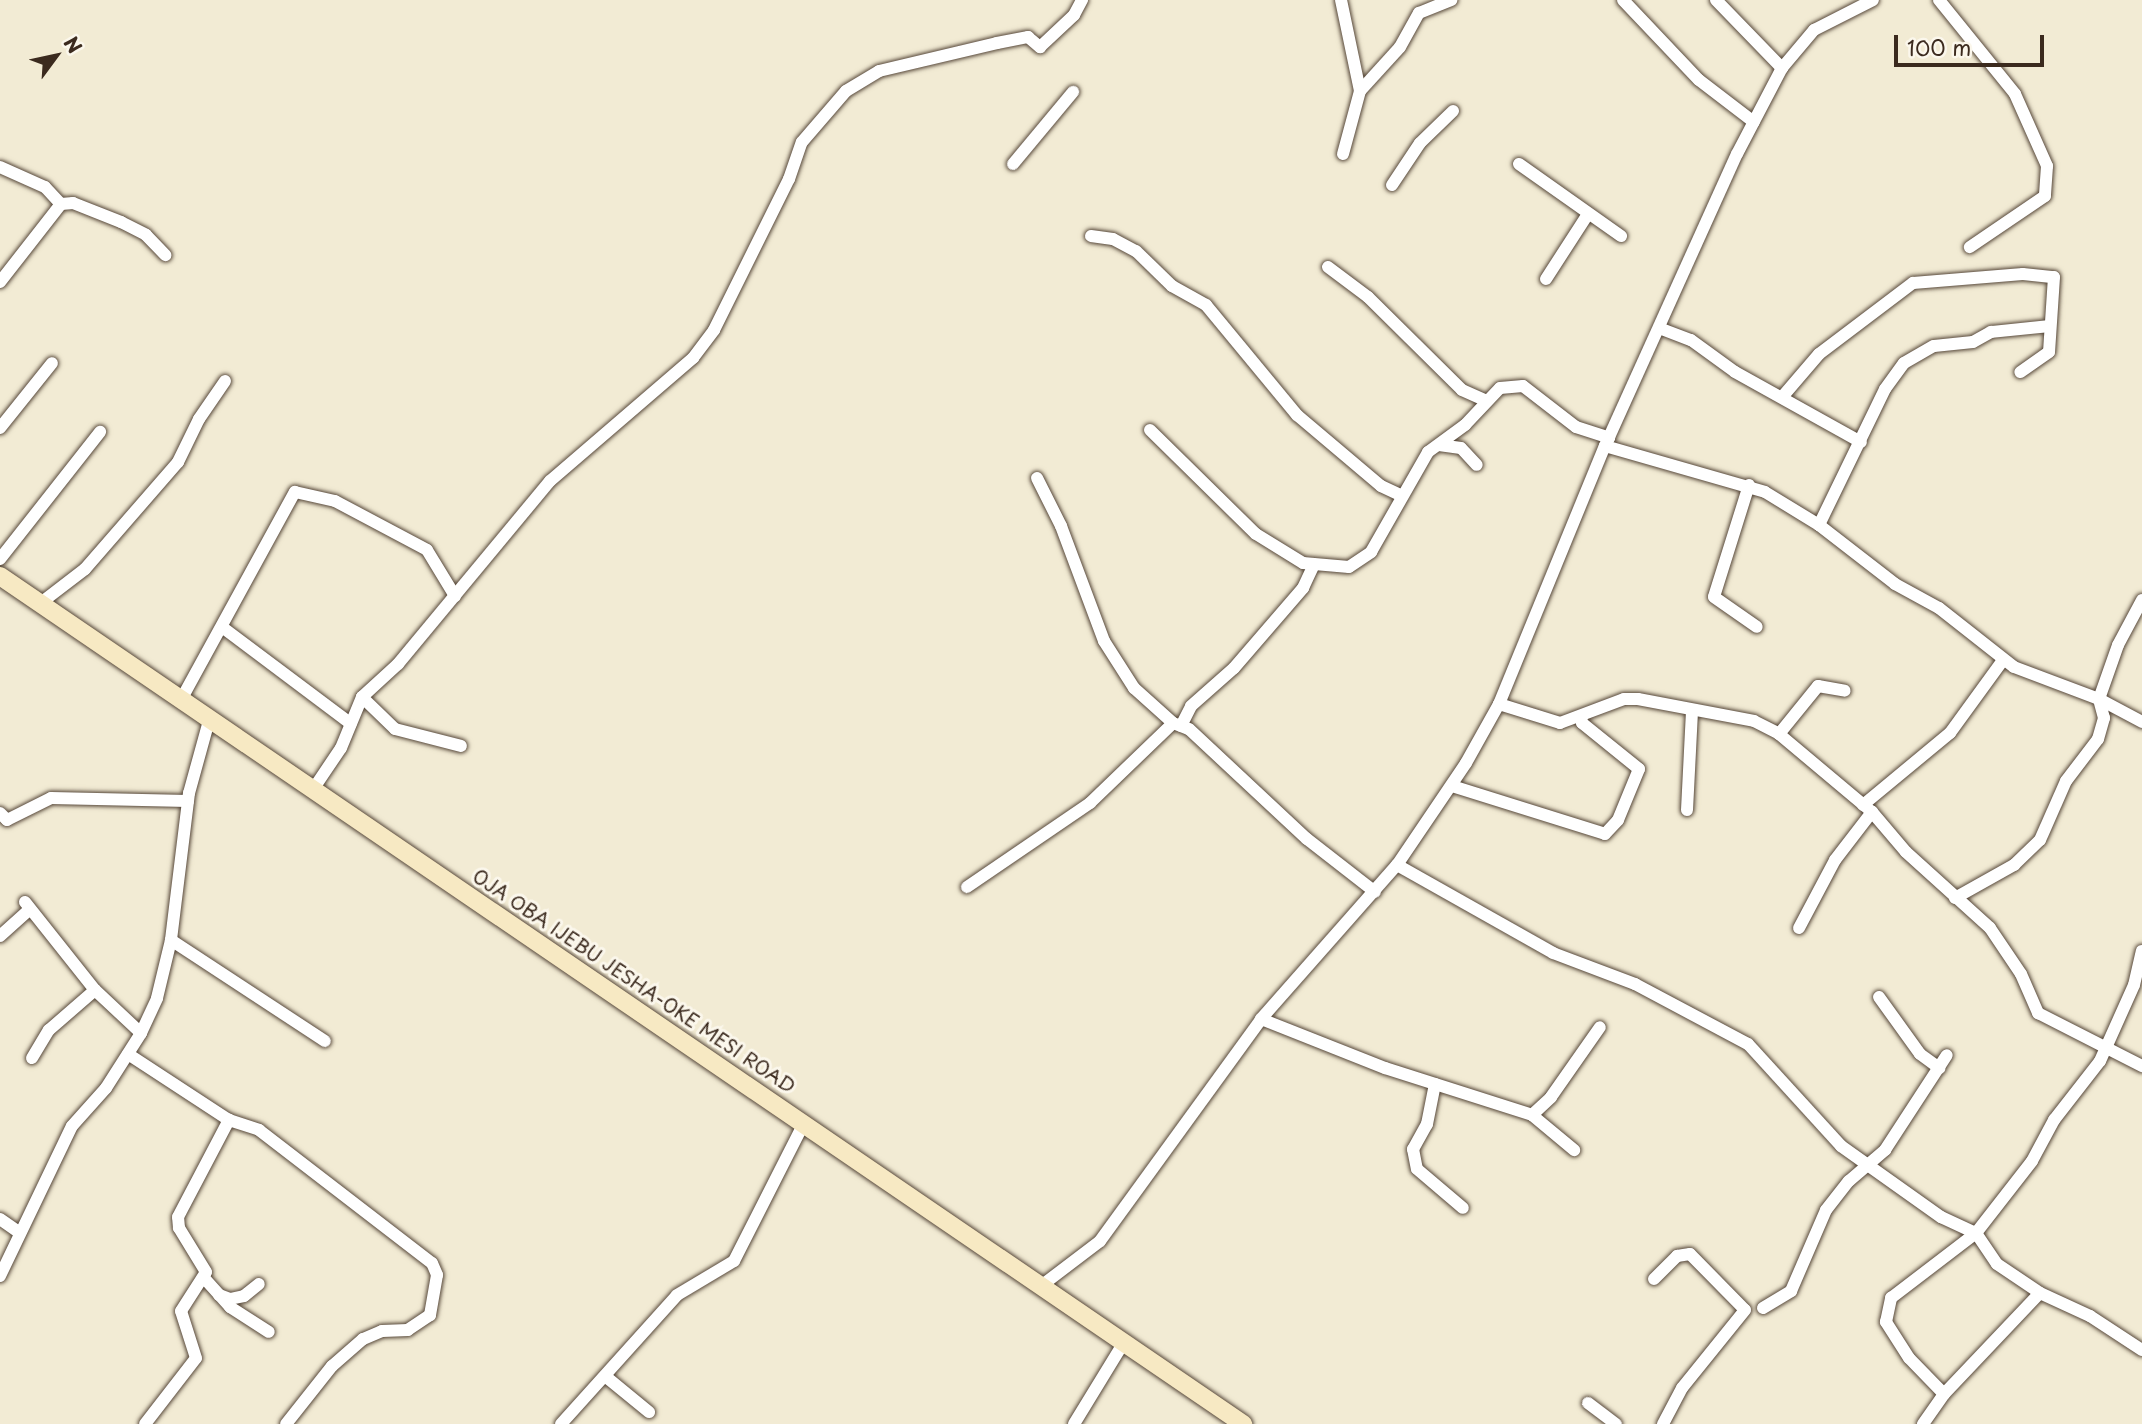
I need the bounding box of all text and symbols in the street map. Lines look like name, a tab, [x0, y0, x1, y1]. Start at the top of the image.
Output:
north arrow	[21, 21, 91, 91]
scale bar	[1897, 21, 2048, 65]
text: N	[58, 31, 89, 59]
text: 100 m	[1907, 31, 1971, 63]
street label: OJA OBA IJEBU JESHA-OKE MESI ROAD	[468, 864, 800, 1098]

